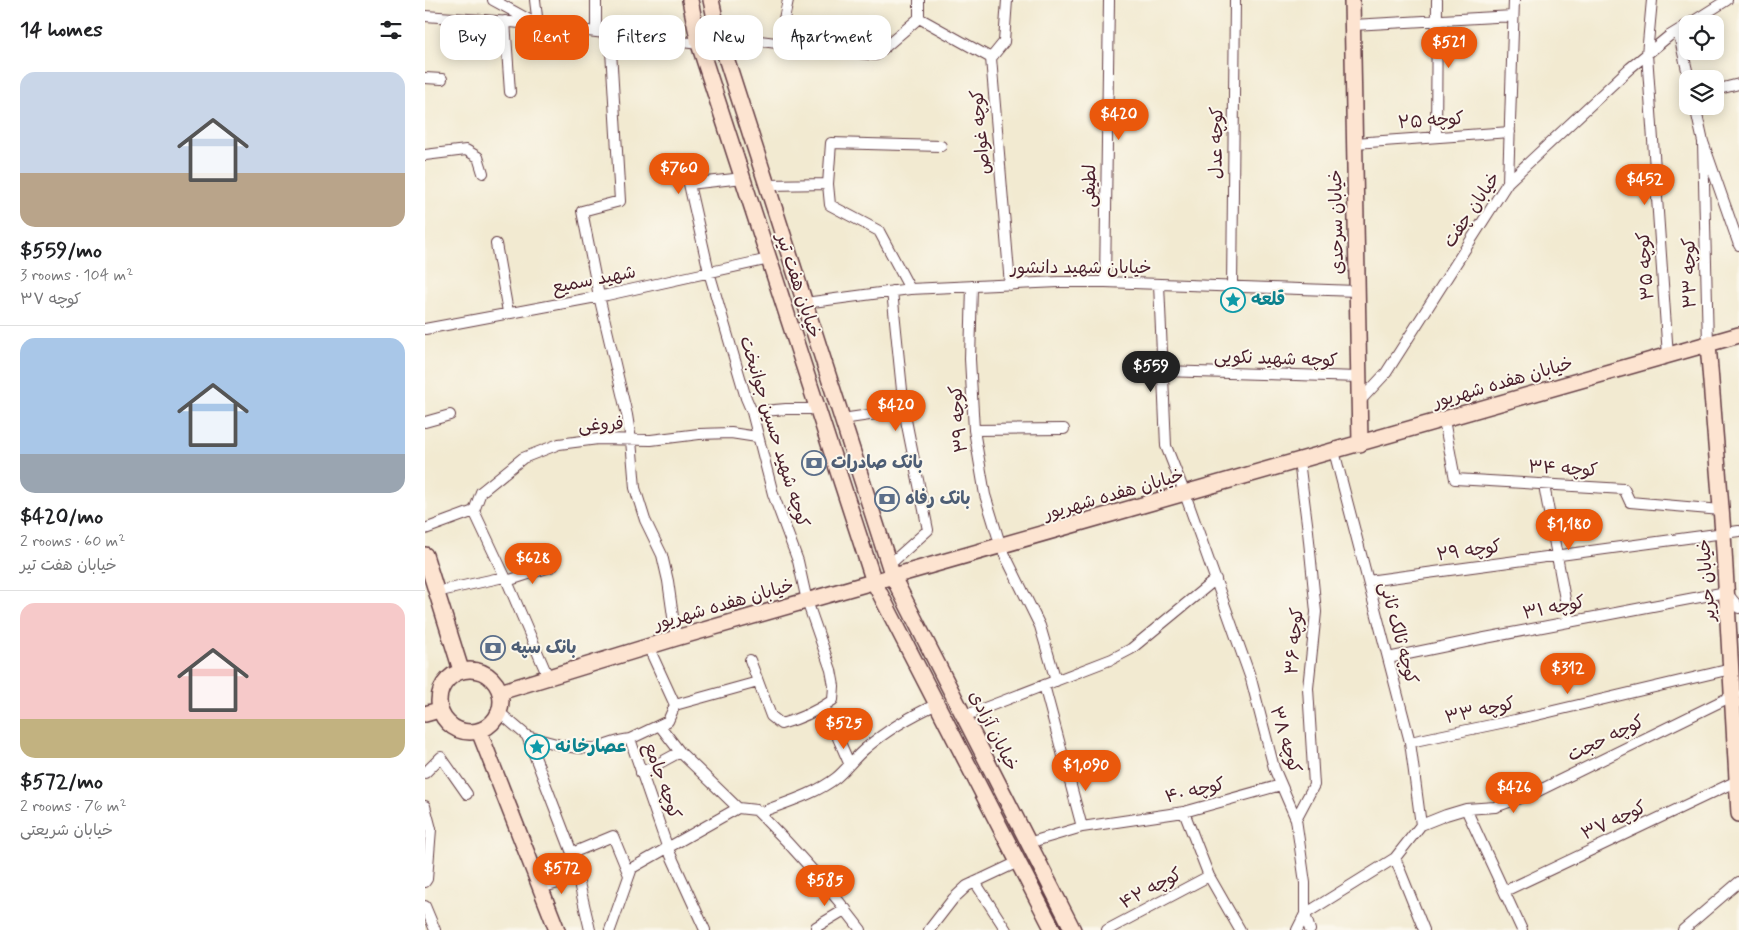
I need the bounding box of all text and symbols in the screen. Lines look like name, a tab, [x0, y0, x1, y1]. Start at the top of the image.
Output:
chip: Buy	[440, 15, 505, 60]
chip: Rent	[515, 15, 589, 60]
chip: Filters	[599, 15, 685, 60]
chip: New	[695, 15, 763, 60]
chip: Apartment	[773, 15, 891, 60]
map controls	[1679, 15, 1724, 115]
button: locate	[1679, 15, 1724, 60]
text: 14 homes	[20, 16, 103, 44]
icon: filters	[377, 16, 405, 44]
pin: $521	[1419, 27, 1479, 69]
text: $521	[1432, 32, 1466, 53]
button: layers	[1679, 70, 1724, 115]
street label: کوچه غواص	[965, 88, 997, 176]
pin: $420	[1089, 98, 1149, 141]
text: $420	[1101, 104, 1137, 125]
icon: home	[168, 105, 258, 195]
street label: کوچه عدل	[1204, 106, 1230, 179]
street label: کوچه ۲۵	[1397, 107, 1465, 135]
pin: $760	[649, 152, 709, 195]
text: $760	[660, 158, 698, 179]
street label: لطیفی	[1078, 164, 1102, 208]
pin: $452	[1615, 164, 1675, 206]
street label: خیابان چفت	[1438, 167, 1506, 253]
street label: خیابان سرحدی	[1324, 169, 1350, 275]
text: $452	[1627, 169, 1663, 190]
street label: خیابان هفت تیر	[769, 229, 826, 341]
street label: کوچه ۳۵	[1632, 231, 1660, 301]
text: $559/mo	[20, 237, 102, 265]
street label: کوچه ۳۳	[1677, 237, 1703, 309]
street label: خیابان شهید دانشور	[1009, 256, 1151, 280]
street label: شهید سمیع	[550, 260, 638, 300]
text: 3 rooms · 104 m²	[20, 265, 133, 286]
place icon: قلعه	[1220, 287, 1246, 313]
place label: قلعه	[1251, 288, 1285, 312]
text: کوچه ۳۷	[20, 289, 81, 310]
street label: کوچه شهید حسین جوانبخت	[733, 333, 815, 531]
street label: کوچه شهید نکویی	[1214, 345, 1339, 373]
pin: $559	[1121, 350, 1181, 393]
street label: خیابان هفده شهریور	[1428, 352, 1576, 415]
text: $559	[1133, 356, 1169, 377]
icon: home	[168, 370, 258, 460]
street label: کوچه ۳۹	[944, 384, 974, 454]
pin: $420	[866, 390, 926, 432]
text: $420	[878, 395, 914, 416]
street label: فروغی	[578, 412, 624, 438]
bank icon: بانک صادرات	[801, 450, 827, 476]
place label: بانک صادرات	[831, 451, 923, 475]
street label: کوچه ۳۴	[1528, 455, 1599, 483]
street label: خیابان هفده شهریور	[1039, 464, 1187, 527]
bank icon: بانک رفاه	[874, 486, 900, 512]
place label: بانک رفاه	[905, 487, 971, 511]
text: $420/mo	[20, 503, 103, 531]
pin: $1,180	[1528, 508, 1610, 551]
text: $1,180	[1547, 514, 1591, 535]
text: 2 rooms · 60 m²	[20, 531, 125, 552]
street label: کوچه ۲۹	[1435, 535, 1503, 567]
street label: خیابان حریر	[1692, 538, 1722, 624]
pin: $628	[503, 542, 563, 585]
text: $628	[516, 548, 550, 569]
text: خیابان هفت تیر	[20, 555, 117, 576]
street label: خیابان هفده شهریور	[649, 574, 797, 637]
street label: کوچه ثالک ثانی	[1373, 579, 1423, 687]
street label: کوچه ۳۱	[1521, 590, 1587, 626]
street label: کوچه ۳۶	[1280, 606, 1310, 676]
icon: home	[168, 635, 258, 725]
bank icon: بانک سپه	[480, 635, 506, 661]
place label: بانک سپه	[511, 636, 577, 660]
pin: $312	[1538, 652, 1598, 695]
text: $312	[1551, 658, 1585, 679]
street label: خیابان آزادی	[962, 687, 1024, 775]
street label: کوچه ۳۳	[1443, 692, 1518, 730]
street label: کوچه ۳۸	[1263, 704, 1307, 777]
pin: $525	[814, 708, 874, 750]
street label: کوچه حجت	[1564, 710, 1649, 768]
text: $525	[826, 713, 862, 734]
place icon: عصارخانه	[524, 734, 550, 760]
place label: عصارخانه	[555, 735, 627, 759]
street label: کوچه جامع	[638, 739, 686, 823]
pin: $1,090	[1045, 750, 1127, 792]
text: $1,090	[1063, 755, 1109, 776]
text: $572/mo	[20, 768, 103, 796]
street label: کوچه ۴۰	[1163, 772, 1228, 810]
pin: $426	[1484, 772, 1544, 814]
text: $426	[1497, 777, 1531, 798]
street label: کوچه ۳۷	[1578, 795, 1651, 846]
text: 2 rooms · 76 m²	[20, 796, 127, 817]
text: خیابان شریعتی	[20, 820, 113, 841]
pin: $572	[532, 852, 592, 895]
text: $572	[544, 858, 580, 879]
street label: کوچه ۴۲	[1116, 862, 1187, 915]
pin: $585	[795, 864, 855, 907]
text: $585	[807, 870, 843, 891]

